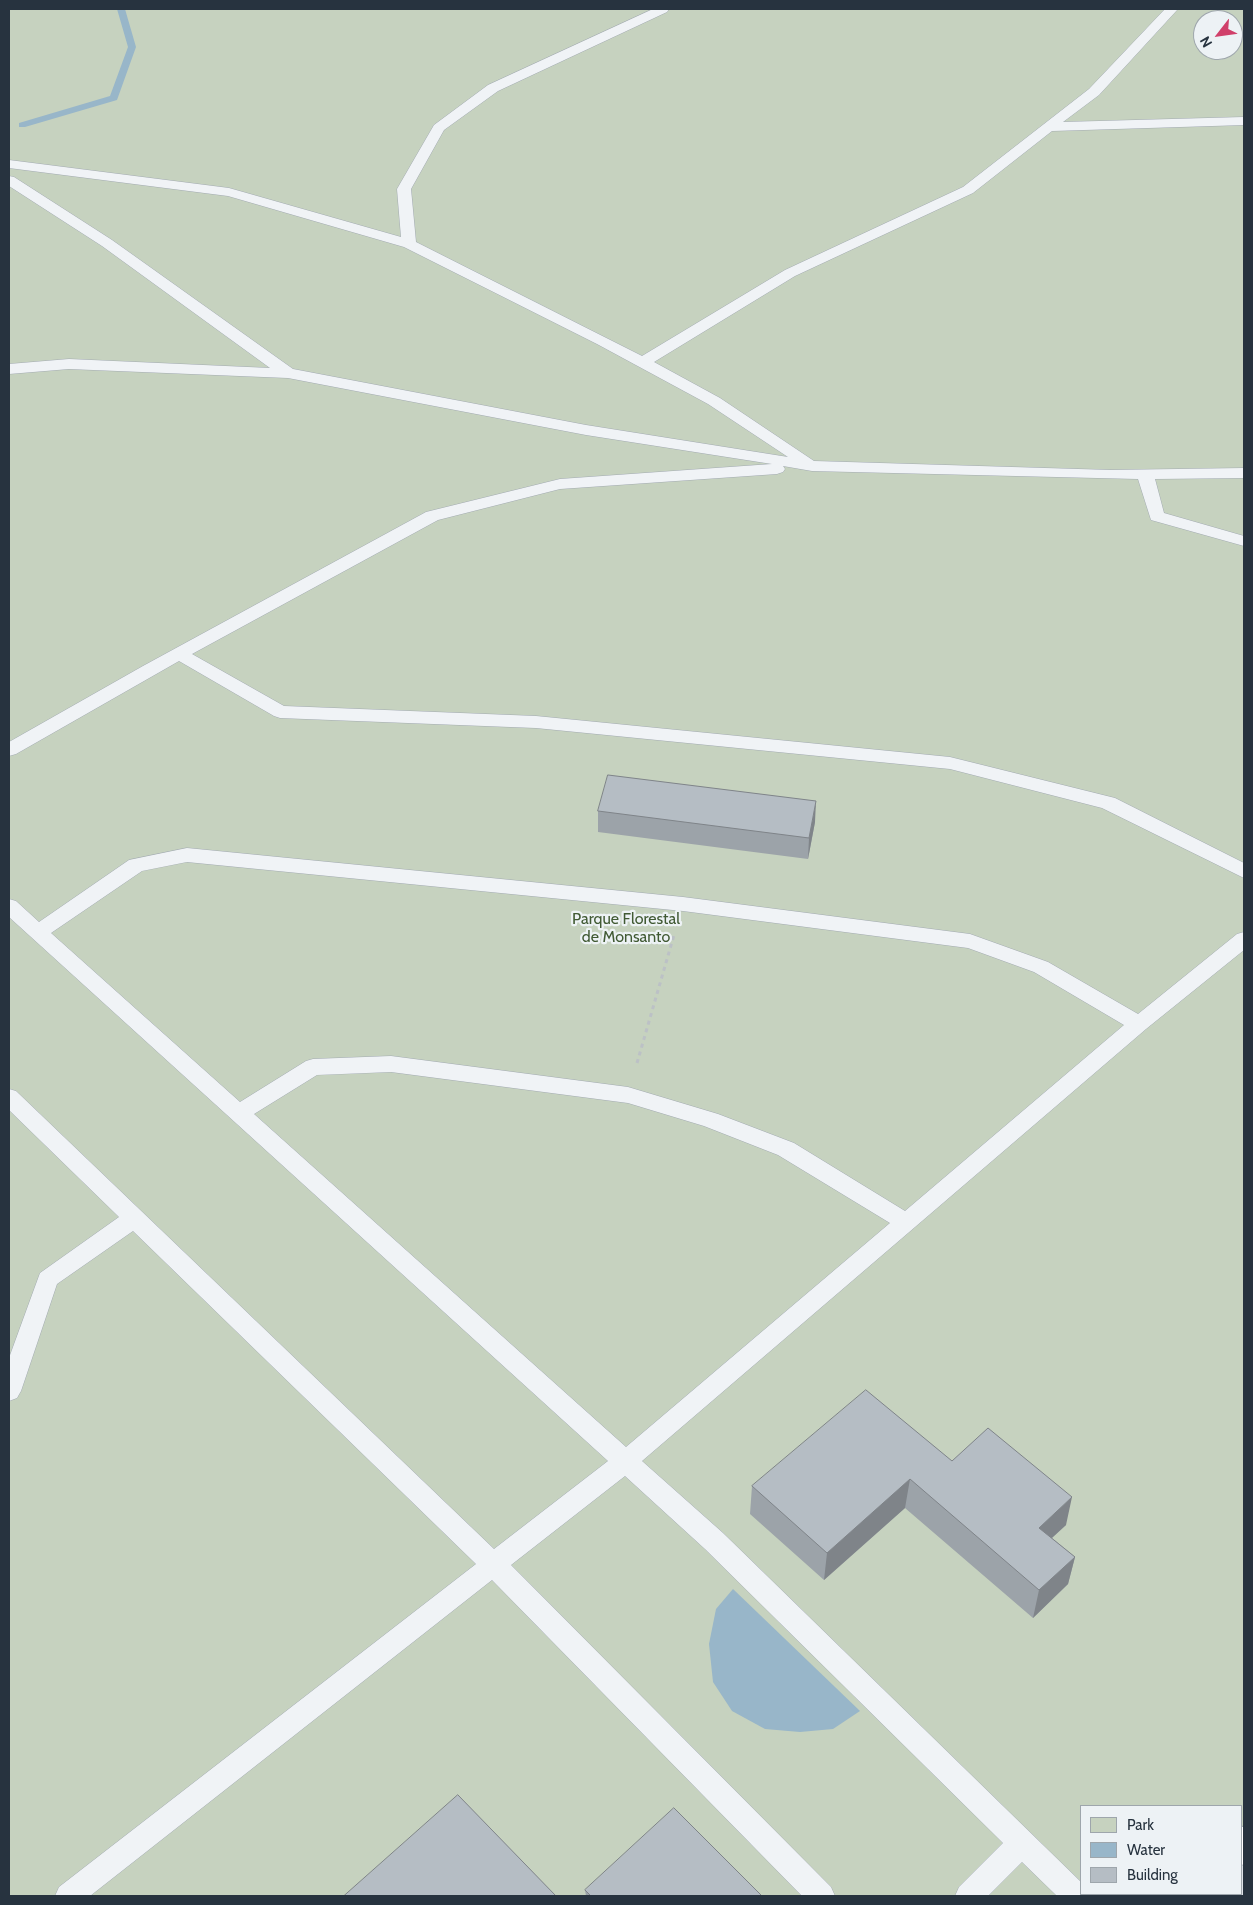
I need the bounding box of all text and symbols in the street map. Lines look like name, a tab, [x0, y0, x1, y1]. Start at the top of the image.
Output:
north arrow	[1193, 10, 1243, 60]
text: N	[1196, 33, 1216, 51]
park label: Parque Florestal de Monsanto	[572, 909, 680, 947]
legend	[1080, 1805, 1243, 1895]
text: Park	[1127, 1816, 1154, 1834]
text: Water	[1127, 1841, 1165, 1859]
text: Building	[1127, 1866, 1178, 1884]

